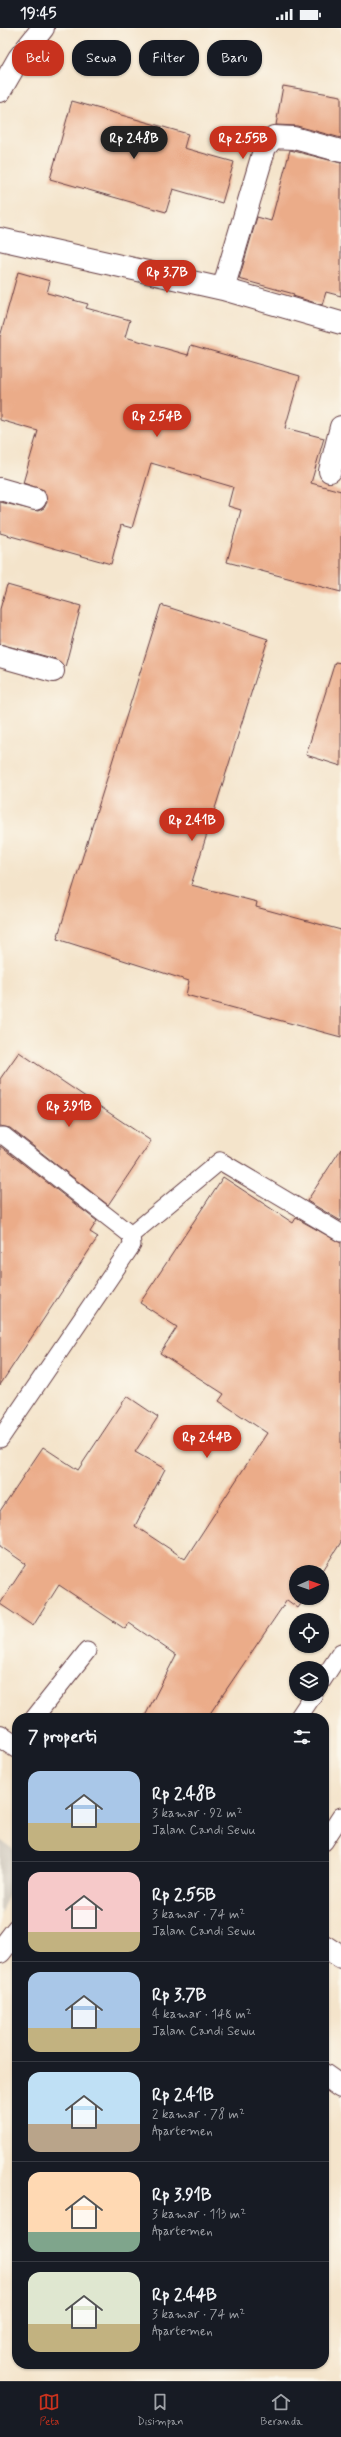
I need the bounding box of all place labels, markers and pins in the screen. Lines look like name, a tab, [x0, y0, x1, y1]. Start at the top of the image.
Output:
pin: Rp 2.48B	[93, 126, 175, 160]
pin: Rp 2.55B	[202, 126, 284, 160]
pin: Rp 3.7B	[130, 260, 204, 294]
pin: Rp 2.54B	[116, 404, 198, 438]
pin: Rp 2.41B	[151, 808, 233, 842]
pin: Rp 3.91B	[28, 1094, 110, 1128]
pin: Rp 2.44B	[166, 1425, 248, 1459]

